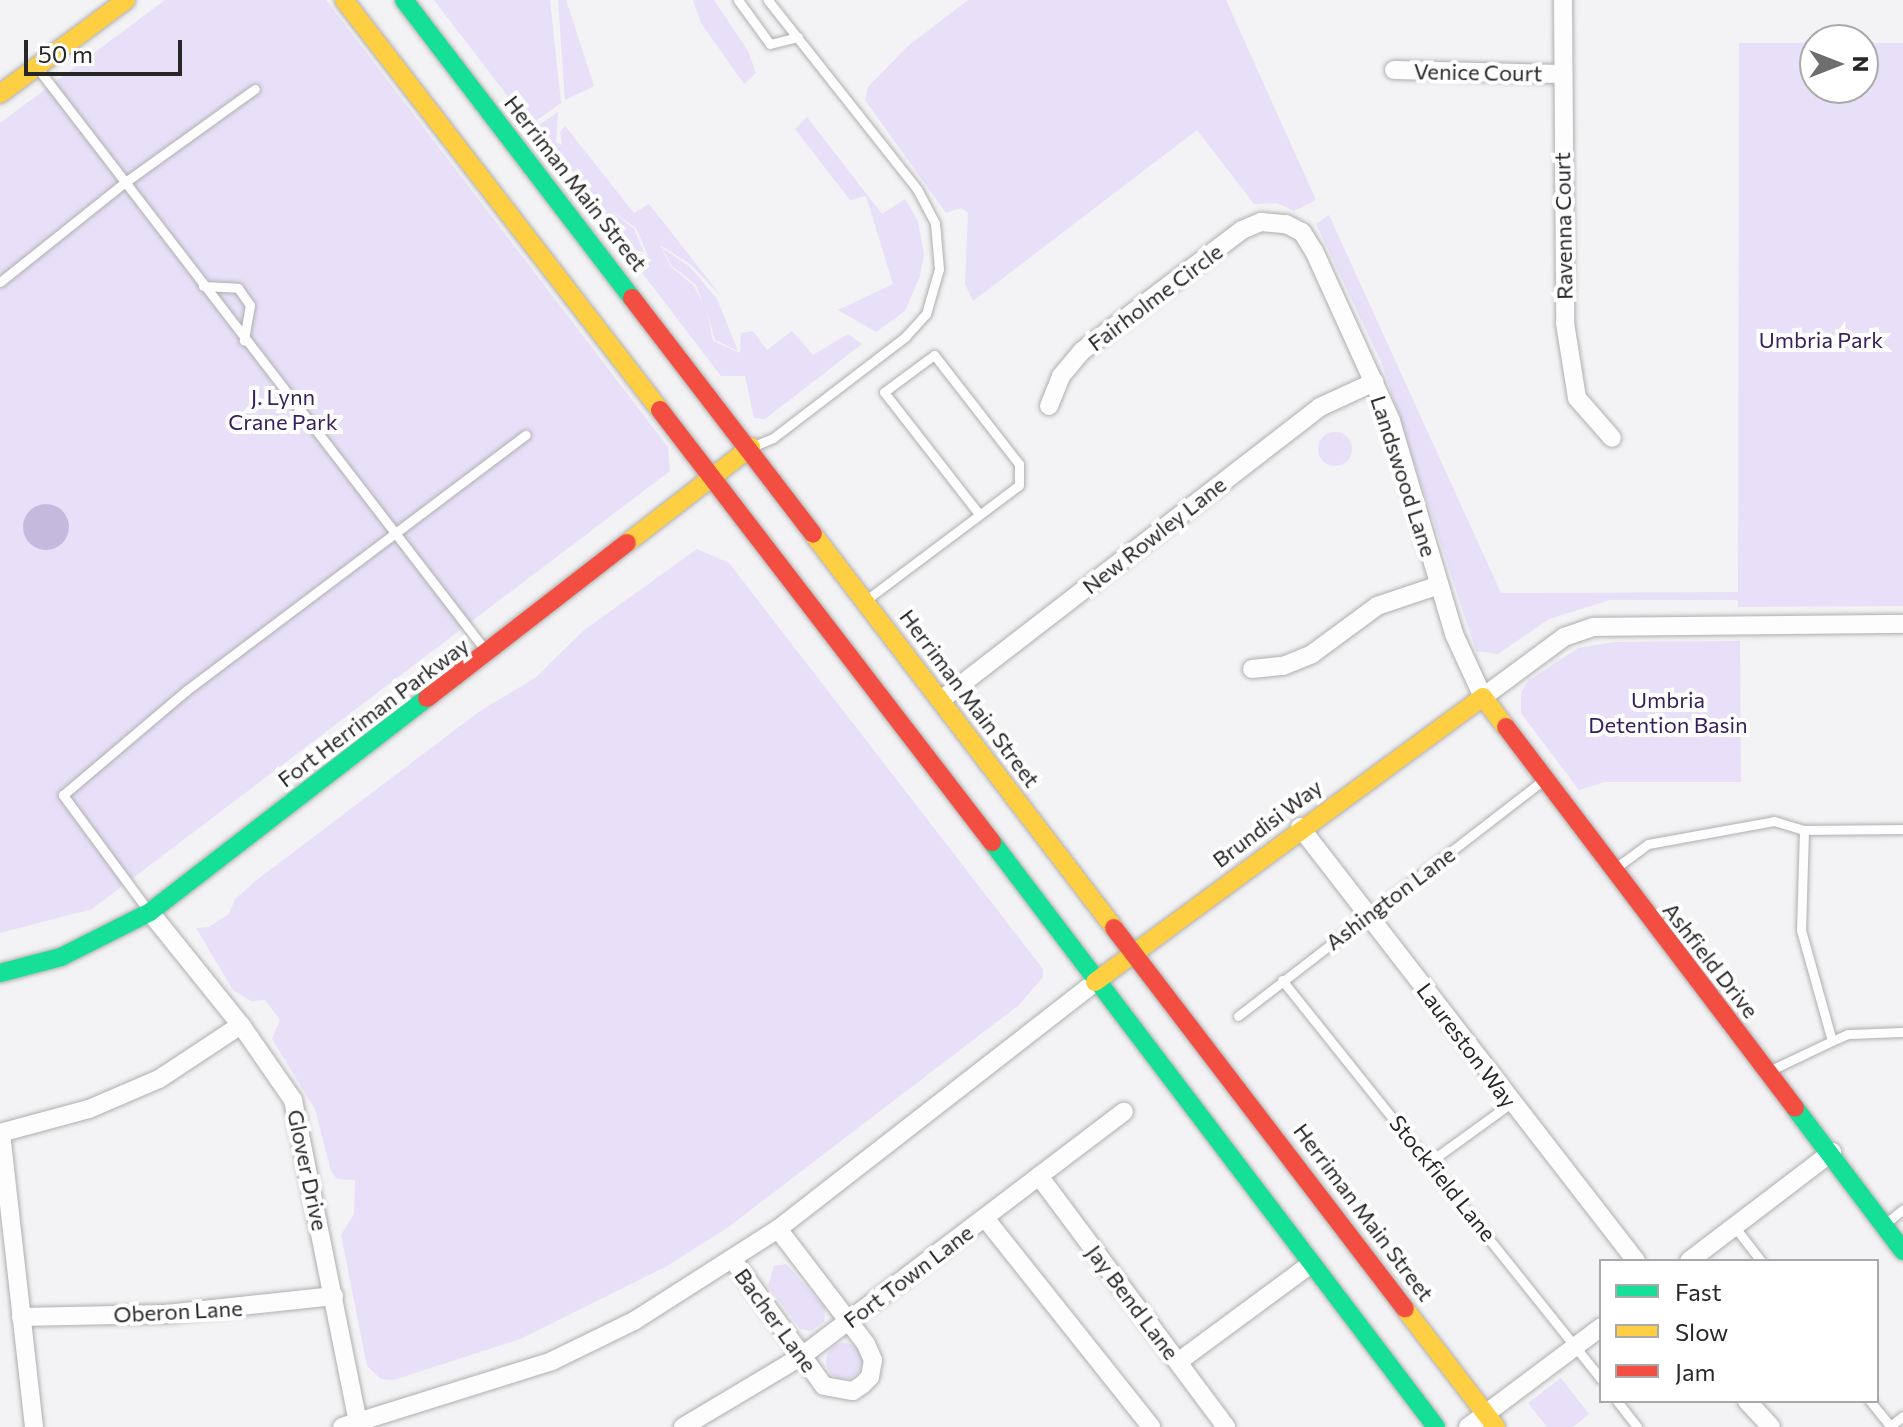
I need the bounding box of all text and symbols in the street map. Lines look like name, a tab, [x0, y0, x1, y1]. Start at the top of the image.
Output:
scale bar	[28, 24, 186, 74]
north arrow	[1799, 24, 1879, 104]
text: 50 m	[38, 39, 93, 68]
text: N	[1848, 56, 1875, 72]
street label: Venice Court	[1414, 58, 1542, 86]
street label: Herriman Main Street	[499, 90, 653, 276]
street label: Ravenna Court	[1549, 152, 1577, 300]
street label: Fairholme Circle	[1082, 238, 1228, 356]
park label: Umbria Park	[1759, 327, 1883, 353]
park label: J. Lynn Crane Park	[228, 383, 338, 434]
street label: Landswood Lane	[1365, 392, 1443, 560]
street label: New Rowley Lane	[1077, 471, 1231, 599]
street label: Herriman Main Street	[895, 604, 1045, 792]
street label: Fort Herriman Parkway	[272, 632, 474, 792]
park label: Umbria Detention Basin	[1588, 686, 1748, 738]
street label: Brundisi Way	[1207, 773, 1327, 873]
street label: Ashington Lane	[1320, 841, 1460, 955]
street label: Ashfield Drive	[1658, 897, 1764, 1023]
street label: Laureston Way	[1412, 978, 1522, 1112]
street label: Glover Drive	[282, 1107, 334, 1233]
street label: Stockfield Lane	[1384, 1110, 1502, 1246]
street label: Herriman Main Street	[1289, 1118, 1439, 1306]
street label: Fort Town Lane	[838, 1219, 978, 1333]
street label: Jay Bend Lane	[1081, 1239, 1185, 1365]
legend	[1599, 1259, 1879, 1403]
street label: Bacher Lane	[729, 1263, 823, 1377]
text: Fast	[1675, 1277, 1722, 1306]
street label: Oberon Lane	[113, 1294, 243, 1328]
text: Slow	[1675, 1317, 1728, 1346]
text: Jam	[1675, 1357, 1715, 1386]

